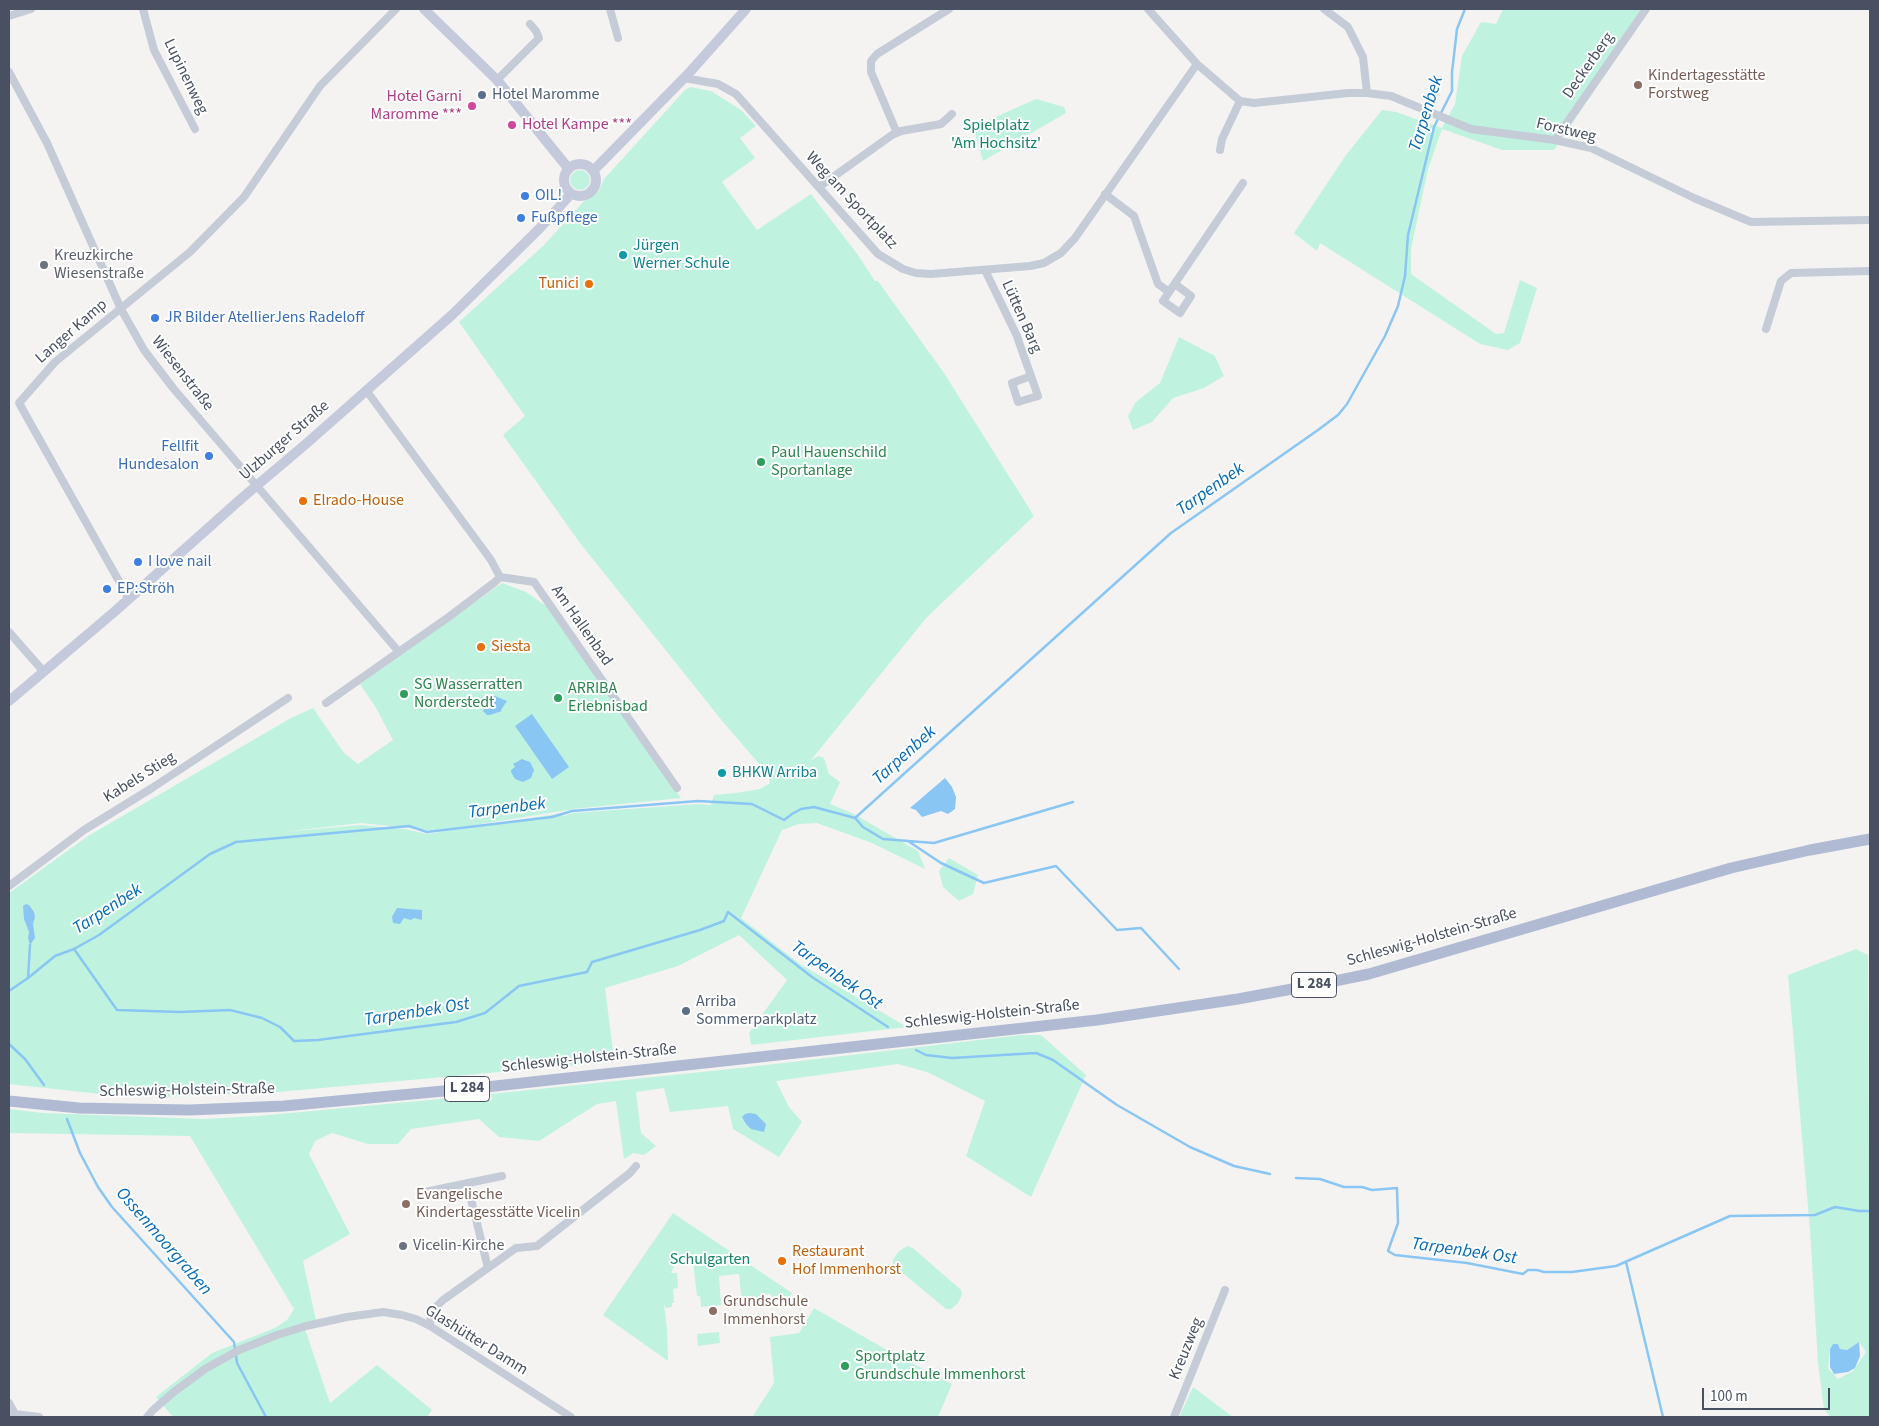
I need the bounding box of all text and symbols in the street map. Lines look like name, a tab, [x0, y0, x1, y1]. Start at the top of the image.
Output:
street label: Deckerberg	[1559, 29, 1619, 103]
street label: Lupinenweg	[158, 36, 212, 118]
place label: Kindertagesstätte Forstweg	[1648, 66, 1765, 104]
water label: Tarpenbek	[1405, 73, 1449, 155]
marker: Kindertagesstätte Forstweg	[1632, 79, 1644, 91]
place label: Hotel Maromme	[492, 85, 599, 105]
place label: Hotel Garni Maromme ***	[371, 87, 462, 125]
marker: Hotel Maromme	[476, 89, 488, 101]
marker: Hotel Garni Maromme ***	[466, 100, 478, 112]
place label: Hotel Kampe ***	[522, 115, 632, 135]
street label: Forstweg	[1534, 115, 1598, 147]
park label: Spielplatz 'Am Hochsitz'	[951, 116, 1041, 154]
marker: Hotel Kampe ***	[506, 119, 518, 131]
street label: Weg am Sportplatz	[801, 148, 901, 254]
place label: OIL!	[535, 186, 562, 206]
marker: OIL!	[519, 190, 531, 202]
place label: Fußpflege	[531, 208, 598, 228]
marker: Fußpflege	[515, 212, 527, 224]
place label: Jürgen Werner Schule	[633, 236, 730, 274]
place label: Kreuzkirche Wiesenstraße	[54, 246, 144, 284]
marker: Jürgen Werner Schule	[617, 249, 629, 261]
marker: Kreuzkirche Wiesenstraße	[38, 259, 50, 271]
place label: Tunici	[539, 274, 579, 294]
marker: Tunici	[583, 278, 595, 290]
street label: Lütten Barg	[996, 278, 1046, 356]
street label: Langer Kamp	[32, 296, 112, 368]
place label: JR Bilder AtellierJens Radeloff	[165, 308, 364, 328]
marker: JR Bilder AtellierJens Radeloff	[149, 312, 161, 324]
street label: Wiesenstraße	[147, 333, 217, 415]
street label: Ulzburger Straße	[236, 397, 334, 485]
place label: Fellfit Hundesalon	[118, 437, 199, 475]
place label: Paul Hauenschild Sportanlage	[771, 443, 887, 481]
marker: Fellfit Hundesalon	[203, 450, 215, 462]
marker: Paul Hauenschild Sportanlage	[755, 456, 767, 468]
water label: Tarpenbek	[1173, 459, 1249, 521]
place label: Elrado-House	[313, 491, 404, 511]
marker: Elrado-House	[297, 495, 309, 507]
place label: I love nail	[148, 552, 211, 572]
marker: I love nail	[132, 556, 144, 568]
place label: EP:Ströh	[117, 579, 175, 599]
street label: Am Hallenbad	[546, 582, 616, 670]
marker: EP:Ströh	[101, 583, 113, 595]
place label: Siesta	[491, 637, 531, 657]
marker: Siesta	[475, 641, 487, 653]
place label: SG Wasserratten Norderstedt	[414, 675, 523, 713]
place label: ARRIBA Erlebnisbad	[568, 679, 648, 717]
marker: SG Wasserratten Norderstedt	[398, 688, 410, 700]
marker: ARRIBA Erlebnisbad	[552, 692, 564, 704]
water label: Tarpenbek	[869, 722, 941, 790]
street label: Kabels Stieg	[100, 748, 180, 808]
place label: BHKW Arriba	[732, 763, 817, 783]
marker: BHKW Arriba	[716, 767, 728, 779]
water label: Tarpenbek	[467, 794, 547, 824]
water label: Tarpenbek	[69, 880, 147, 940]
street label: Schleswig-Holstein-Straße	[1345, 905, 1519, 971]
water label: Tarpenbek Ost	[786, 937, 886, 1015]
road number: L 284	[1292, 972, 1336, 998]
place label: Arriba Sommerparkplatz	[696, 992, 816, 1030]
water label: Tarpenbek Ost	[363, 994, 471, 1032]
street label: Schleswig-Holstein-Straße	[904, 996, 1080, 1034]
marker: Arriba Sommerparkplatz	[680, 1005, 692, 1017]
street label: Schleswig-Holstein-Straße	[501, 1040, 677, 1078]
road number: L 284	[444, 1076, 490, 1102]
street label: Schleswig-Holstein-Straße	[99, 1080, 275, 1102]
water label: Ossenmoorgraben	[110, 1184, 216, 1300]
place label: Evangelische Kindertagesstätte Vicelin	[416, 1185, 580, 1223]
marker: Evangelische Kindertagesstätte Vicelin	[400, 1198, 412, 1210]
water label: Tarpenbek Ost	[1410, 1234, 1518, 1270]
place label: Vicelin-Kirche	[413, 1236, 504, 1256]
marker: Vicelin-Kirche	[397, 1240, 409, 1252]
place label: Restaurant Hof Immenhorst	[792, 1242, 901, 1280]
park label: Schulgarten	[670, 1250, 750, 1270]
marker: Restaurant Hof Immenhorst	[776, 1255, 788, 1267]
place label: Grundschule Immenhorst	[723, 1292, 808, 1330]
street label: Glashütter Damm	[421, 1302, 531, 1380]
marker: Grundschule Immenhorst	[707, 1305, 719, 1317]
street label: Kreuzweg	[1166, 1315, 1208, 1383]
place label: Sportplatz Grundschule Immenhorst	[855, 1347, 1025, 1385]
marker: Sportplatz Grundschule Immenhorst	[839, 1360, 851, 1372]
scale bar	[1704, 1378, 1832, 1410]
text: 100 m	[1710, 1386, 1748, 1407]

